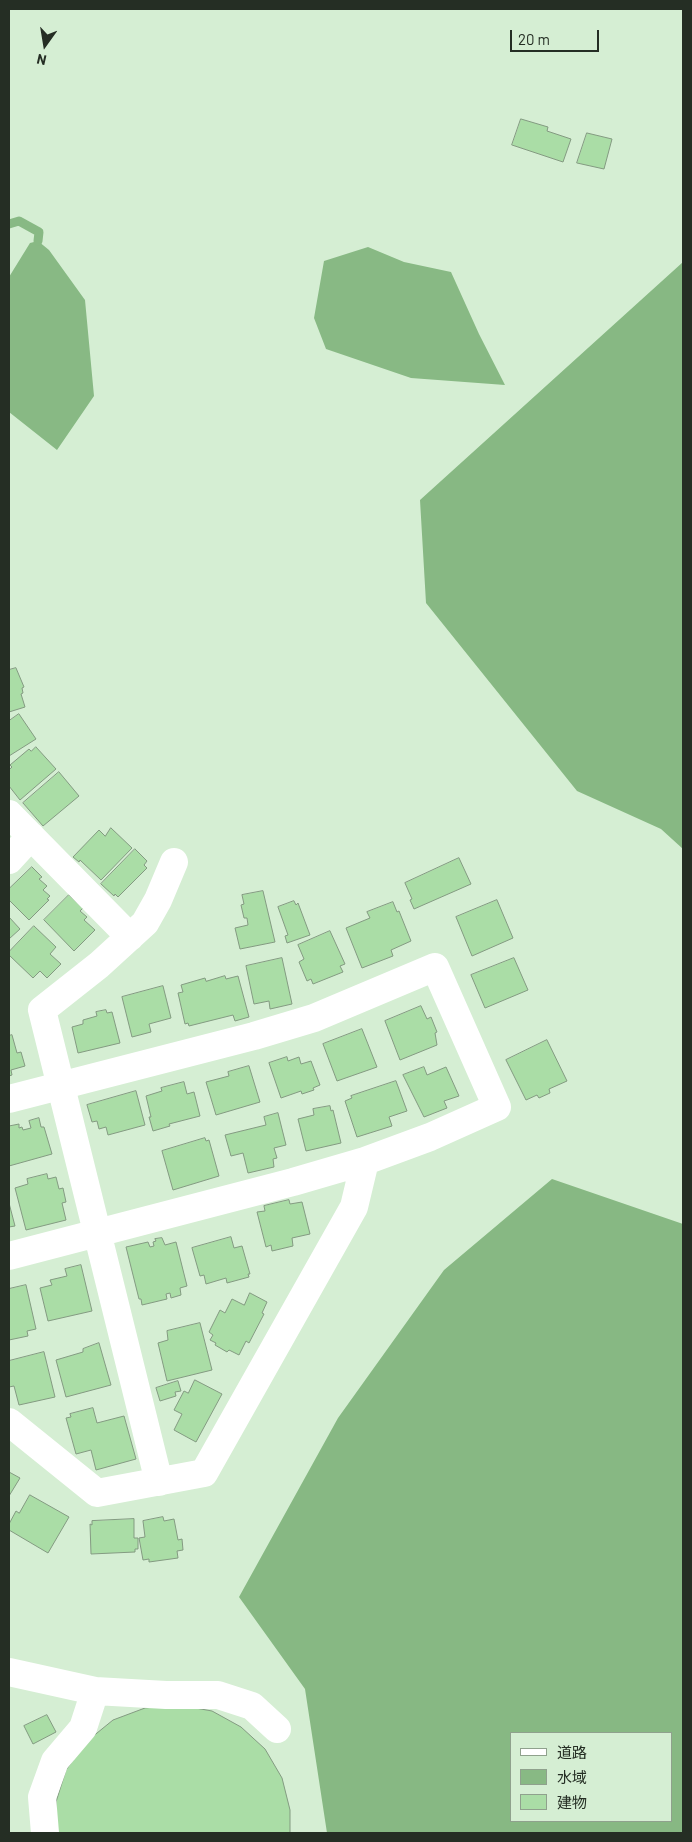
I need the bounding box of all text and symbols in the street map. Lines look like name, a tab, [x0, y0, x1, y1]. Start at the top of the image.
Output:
north arrow	[20, 20, 70, 70]
scale bar	[512, 20, 601, 52]
text: 20 m	[518, 30, 550, 48]
text: N	[35, 51, 48, 69]
legend	[510, 1732, 672, 1822]
text: 道路	[557, 1743, 587, 1761]
text: 水域	[557, 1768, 587, 1786]
text: 建物	[557, 1793, 587, 1811]

